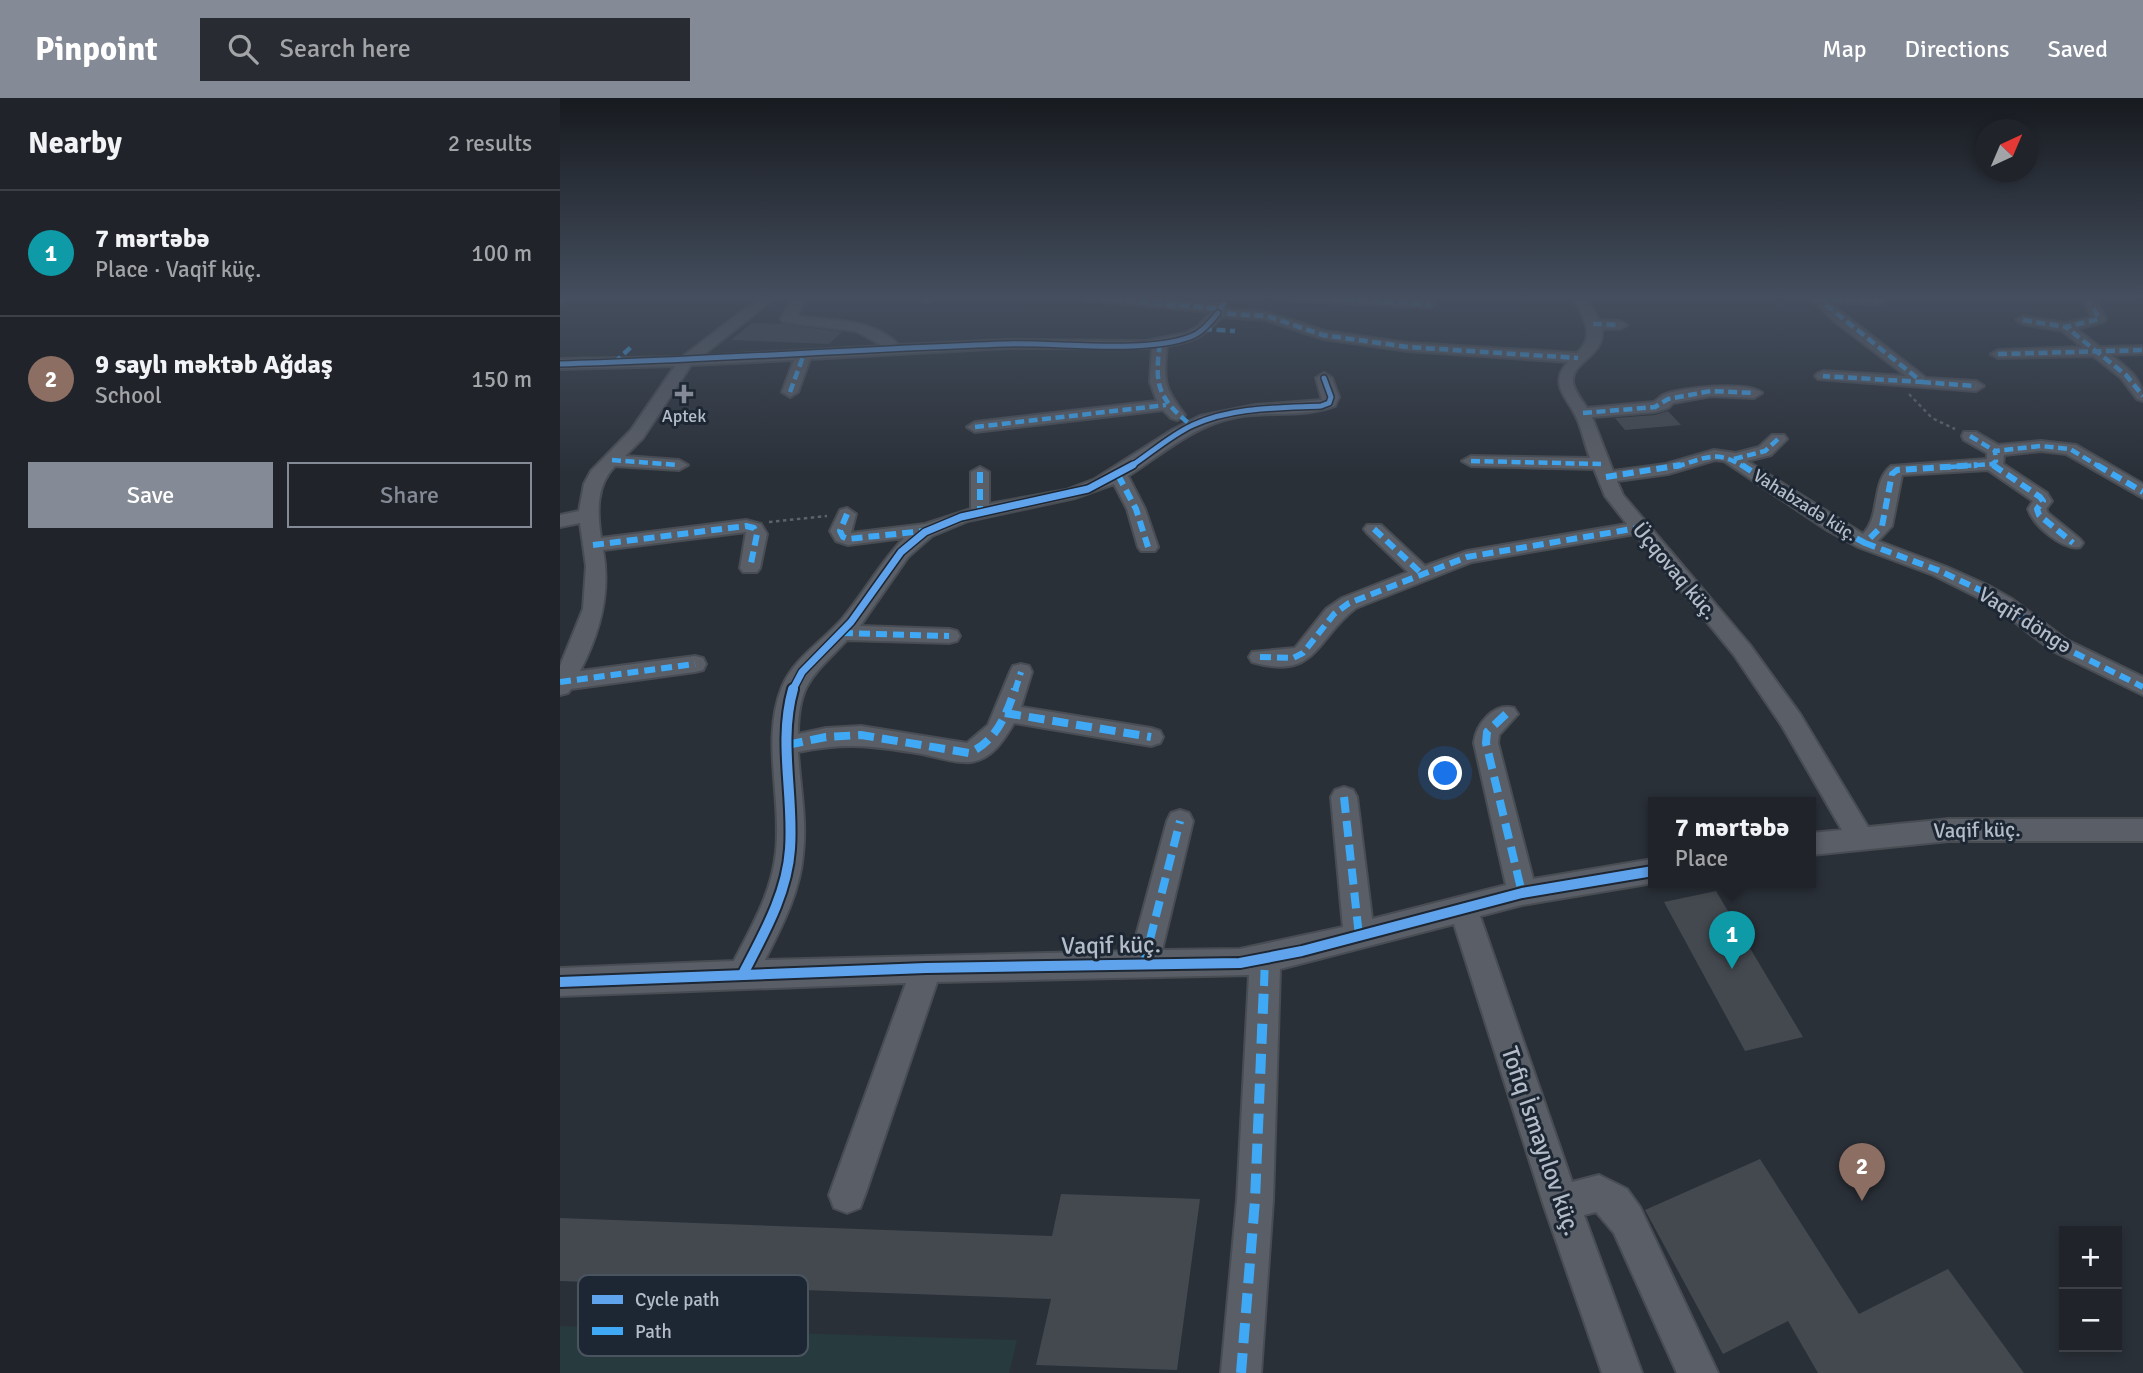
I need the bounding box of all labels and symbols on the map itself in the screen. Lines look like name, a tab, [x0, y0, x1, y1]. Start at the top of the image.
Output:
north arrow	[1975, 119, 2038, 182]
marker: Aptek	[676, 386, 692, 402]
place label: Aptek	[662, 405, 706, 427]
street label: Vahabzadə küç.	[1749, 464, 1861, 546]
street label: Üçqovaq küç.	[1627, 517, 1723, 625]
street label: Vaqif döngə	[1973, 581, 2077, 659]
your location	[1428, 756, 1462, 790]
street label: Vaqif küç.	[1933, 816, 2021, 844]
pin: 1	[1709, 911, 1755, 969]
street label: Vaqif küç.	[1061, 929, 1161, 961]
street label: Tofiq İsmayılov küç.	[1495, 1042, 1587, 1240]
pin: 2	[1839, 1143, 1885, 1201]
legend	[578, 1275, 808, 1356]
text: Cycle path	[635, 1288, 720, 1312]
text: Path	[635, 1320, 672, 1344]

